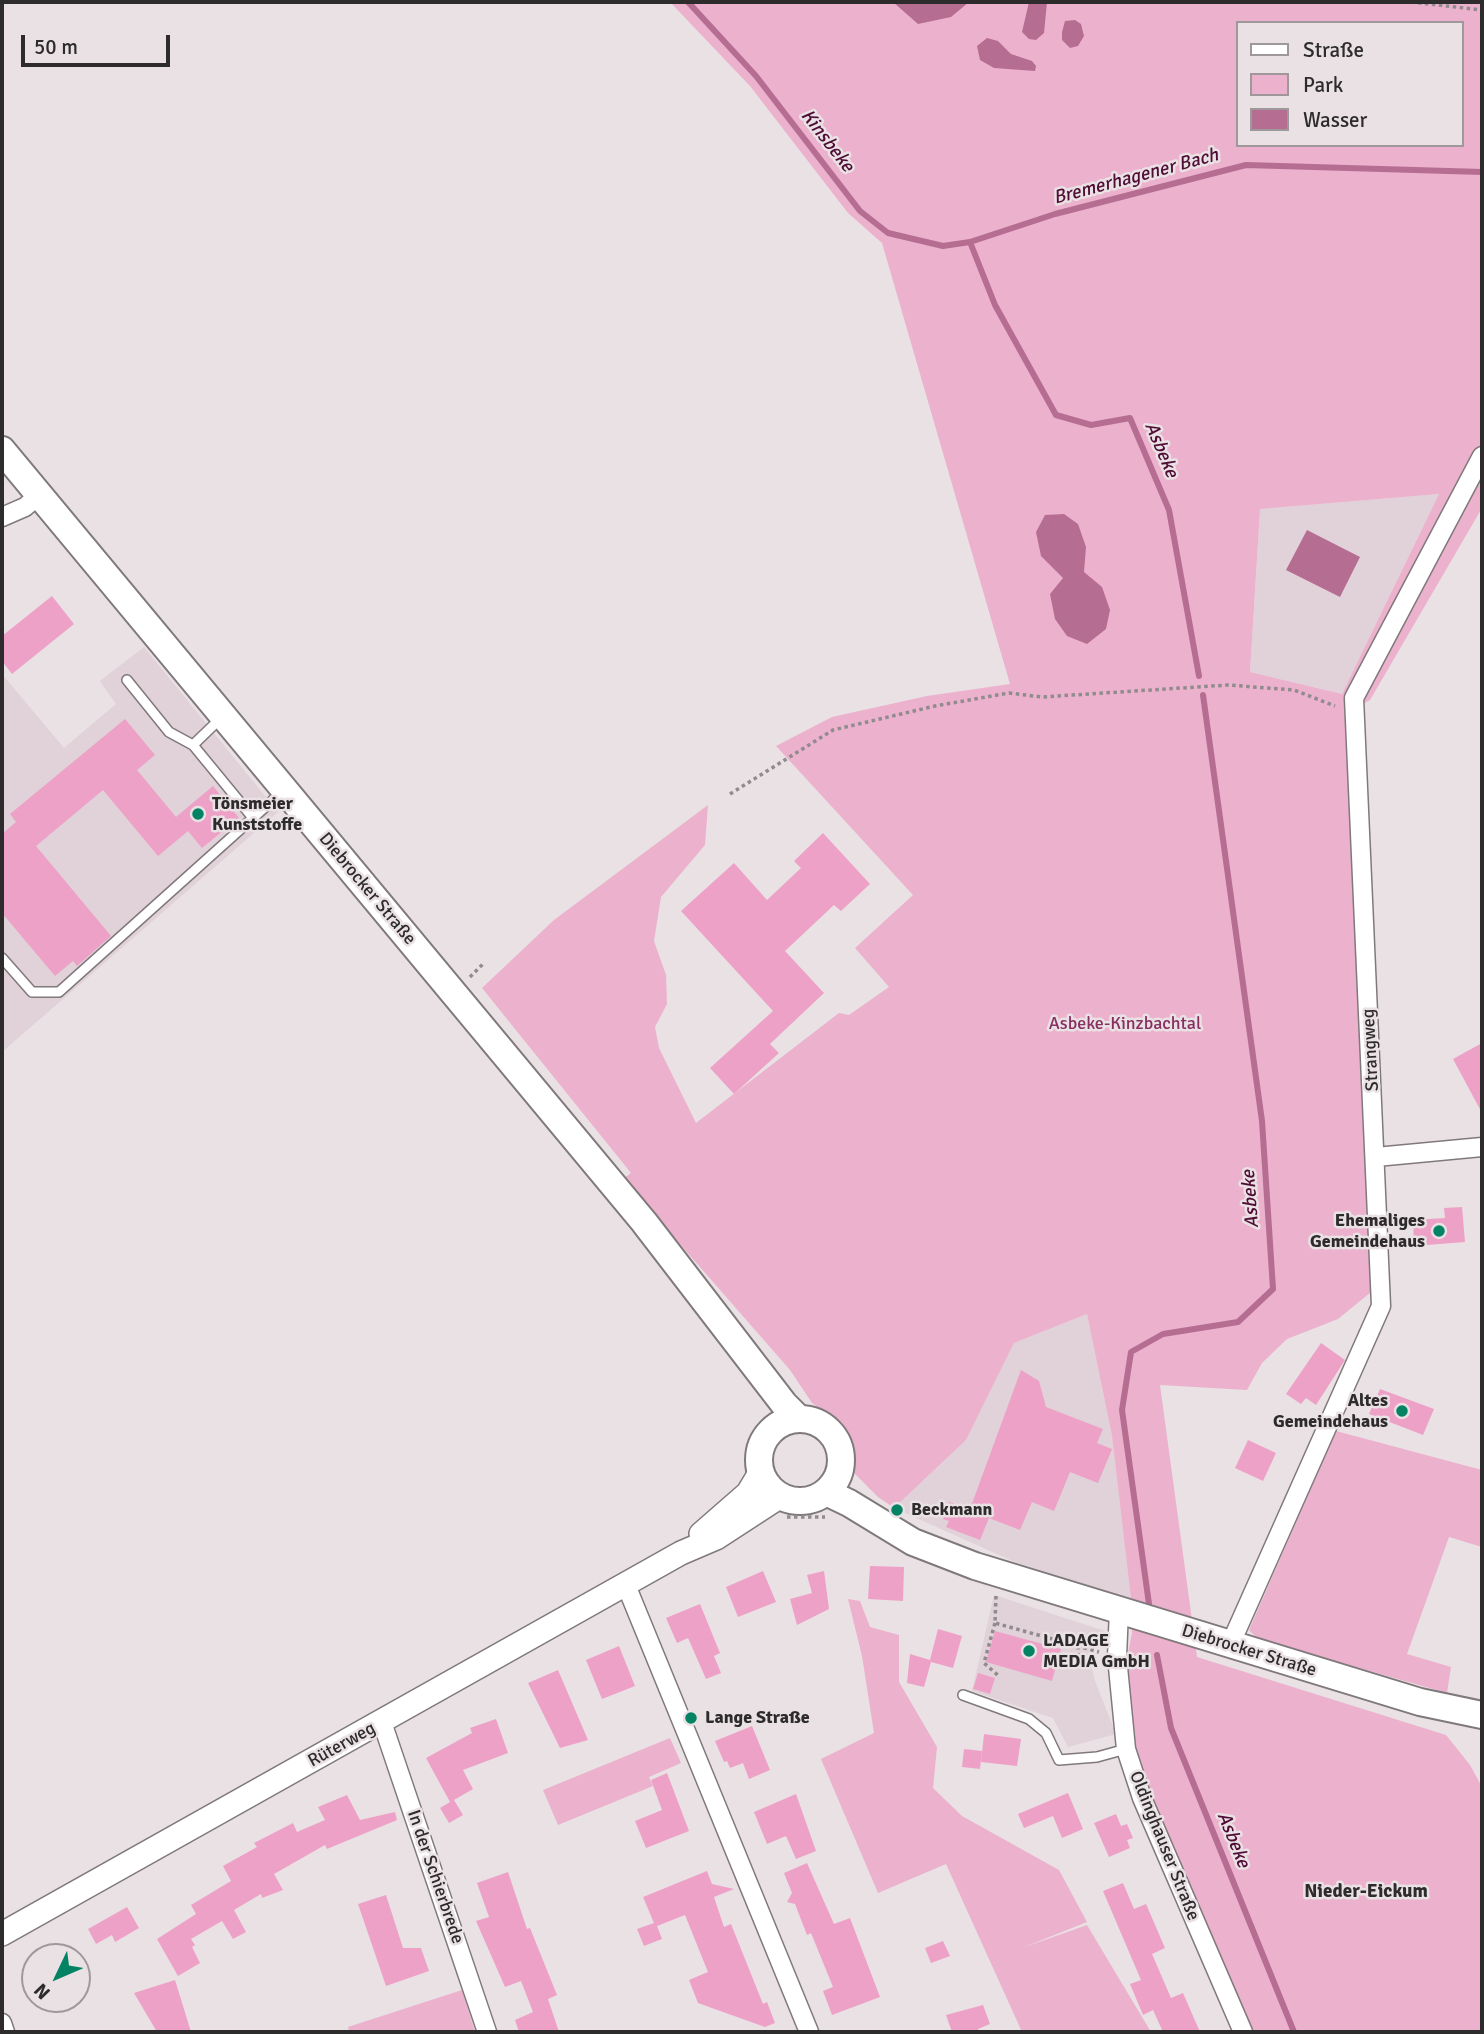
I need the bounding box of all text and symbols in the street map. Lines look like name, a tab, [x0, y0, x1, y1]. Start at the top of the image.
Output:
scale bar	[24, 21, 173, 65]
legend	[1236, 21, 1463, 147]
text: 50 m	[34, 34, 78, 60]
text: Straße	[1303, 37, 1364, 63]
text: Park	[1303, 72, 1343, 98]
water label: Kinsbeke	[795, 105, 859, 177]
text: Wasser	[1303, 107, 1367, 133]
water label: Bremerhagener Bach	[1051, 144, 1221, 210]
water label: Asbeke	[1139, 419, 1183, 481]
place label: Tönsmeier Kunststoffe	[212, 793, 302, 836]
marker: Tönsmeier Kunststoffe	[190, 806, 206, 822]
street label: Diebrocker Straße	[314, 829, 420, 949]
street label: Strangweg	[1358, 1008, 1384, 1092]
park label: Asbeke-Kinzbachtal	[1049, 1013, 1201, 1035]
water label: Asbeke	[1238, 1169, 1264, 1229]
place label: Ehemaliges Gemeindehaus	[1310, 1210, 1425, 1252]
marker: Ehemaliges Gemeindehaus	[1431, 1223, 1447, 1239]
place label: Altes Gemeindehaus	[1273, 1390, 1388, 1432]
marker: Altes Gemeindehaus	[1394, 1403, 1410, 1419]
place label: Beckmann	[911, 1499, 992, 1521]
marker: Beckmann	[889, 1502, 905, 1518]
street label: Diebrocker Straße	[1179, 1620, 1319, 1682]
place label: LADAGE MEDIA GmbH	[1043, 1630, 1150, 1672]
marker: LADAGE MEDIA GmbH	[1021, 1643, 1037, 1659]
place label: Lange Straße	[705, 1707, 810, 1729]
marker: Lange Straße	[683, 1710, 699, 1726]
street label: Rüterweg	[305, 1718, 379, 1772]
street label: Oldinghauser Straße	[1124, 1768, 1204, 1924]
street label: In der Schierbrede	[402, 1807, 468, 1947]
water label: Asbeke	[1212, 1809, 1254, 1871]
district label: Nieder-Eickum	[1304, 1881, 1428, 1903]
north arrow	[21, 1943, 91, 2013]
text: N	[29, 1978, 56, 2004]

